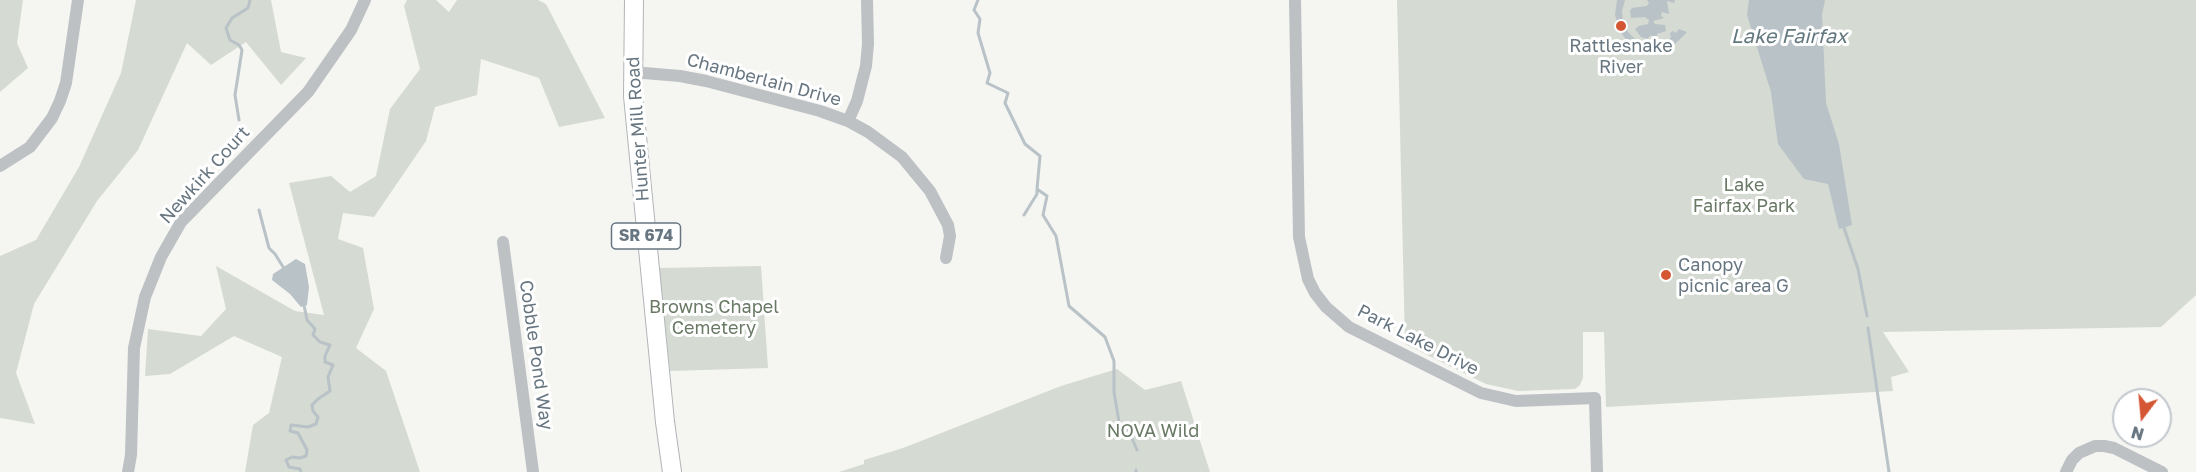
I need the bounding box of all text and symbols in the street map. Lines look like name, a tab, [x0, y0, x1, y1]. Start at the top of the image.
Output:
marker: Rattlesnake River	[1614, 19, 1628, 33]
water label: Lake Fairfax	[1731, 25, 1847, 49]
place label: Rattlesnake River	[1569, 35, 1673, 78]
street label: Chamberlain Drive	[684, 49, 844, 111]
street label: Hunter Mill Road	[622, 56, 654, 202]
street label: Newkirk Court	[156, 122, 254, 228]
park label: Lake Fairfax Park	[1693, 174, 1795, 216]
road number: SR 674	[612, 223, 680, 249]
place label: Canopy picnic area G	[1678, 254, 1789, 296]
marker: Canopy picnic area G	[1659, 268, 1673, 282]
street label: Cobble Pond Way	[515, 279, 557, 431]
park label: Browns Chapel Cemetery	[649, 296, 779, 338]
street label: Park Lake Drive	[1354, 300, 1482, 380]
north arrow	[2112, 388, 2172, 448]
park label: NOVA Wild	[1107, 420, 1199, 442]
text: N	[2129, 422, 2146, 445]

